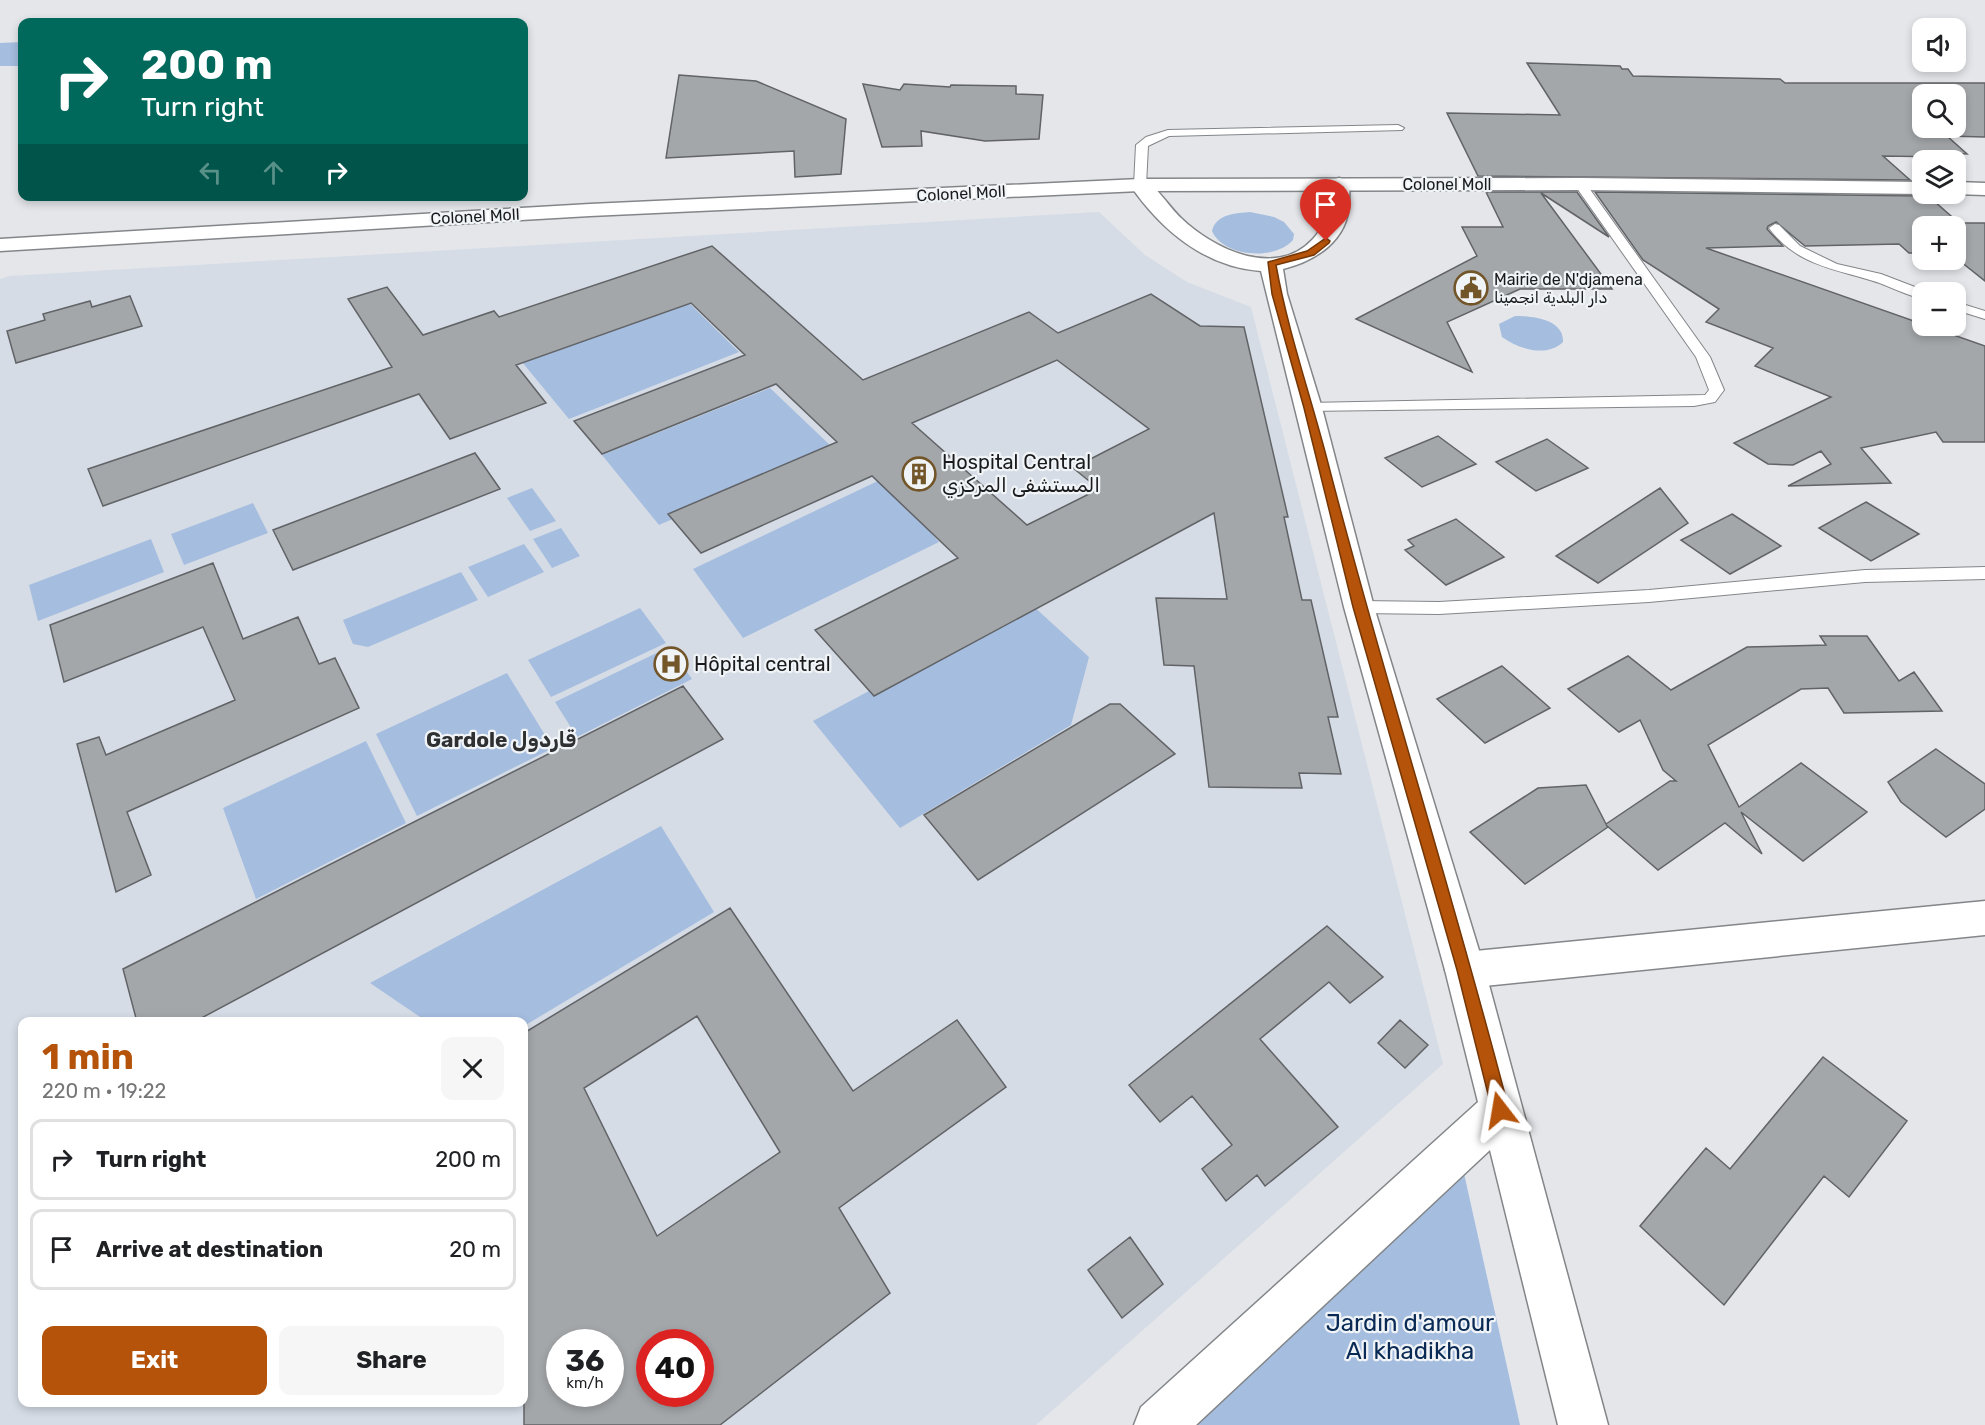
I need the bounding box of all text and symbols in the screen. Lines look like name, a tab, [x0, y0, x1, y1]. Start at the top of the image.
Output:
map controls	[1912, 18, 1966, 336]
button: sound	[1912, 18, 1966, 72]
text: 200 m	[141, 40, 273, 90]
icon: right	[42, 42, 120, 120]
button: search	[1912, 84, 1966, 138]
text: Turn right	[141, 91, 264, 123]
button: layers	[1912, 150, 1966, 204]
icon: left	[194, 156, 227, 189]
icon: ahead	[257, 156, 290, 189]
icon: right	[320, 156, 353, 189]
street label: Colonel Moll	[1402, 175, 1492, 194]
pin	[1300, 179, 1351, 241]
street label: Colonel Moll	[916, 182, 1006, 205]
icon: arrive	[1309, 188, 1342, 221]
street label: Colonel Moll	[430, 205, 520, 228]
button: +	[1912, 216, 1966, 270]
public building icon: Mairie de N'djamena دار البلدية انجمينا	[1453, 270, 1489, 306]
place label: Mairie de N'djamena دار البلدية انجمينا	[1494, 270, 1643, 308]
button: −	[1912, 282, 1966, 336]
place label: Hospital Central المستشفى المركزي	[942, 450, 1100, 499]
building icon: Hospital Central المستشفى المركزي	[901, 456, 937, 492]
hospital icon: Hôpital central	[653, 646, 689, 682]
place label: Hôpital central	[694, 652, 831, 676]
district label: Gardole قاردول	[426, 727, 576, 752]
text: 1 min	[42, 1035, 134, 1078]
button: close	[441, 1037, 504, 1100]
position arrow	[1468, 1078, 1532, 1142]
text: 220 m · 19:22	[42, 1079, 166, 1103]
icon: right	[45, 1143, 78, 1176]
text: Turn right	[96, 1146, 206, 1173]
text: 200 m	[435, 1146, 501, 1173]
icon: arrive	[45, 1233, 78, 1266]
text: Arrive at destination	[96, 1236, 323, 1263]
text: 20 m	[449, 1236, 501, 1263]
park label: Jardin d'amour Al khadikha	[1326, 1309, 1494, 1365]
button: Exit	[42, 1326, 267, 1395]
button: Share	[279, 1326, 504, 1395]
speed limit sign: 40	[636, 1329, 714, 1407]
text: 36	[565, 1343, 605, 1379]
text: km/h	[566, 1374, 604, 1392]

